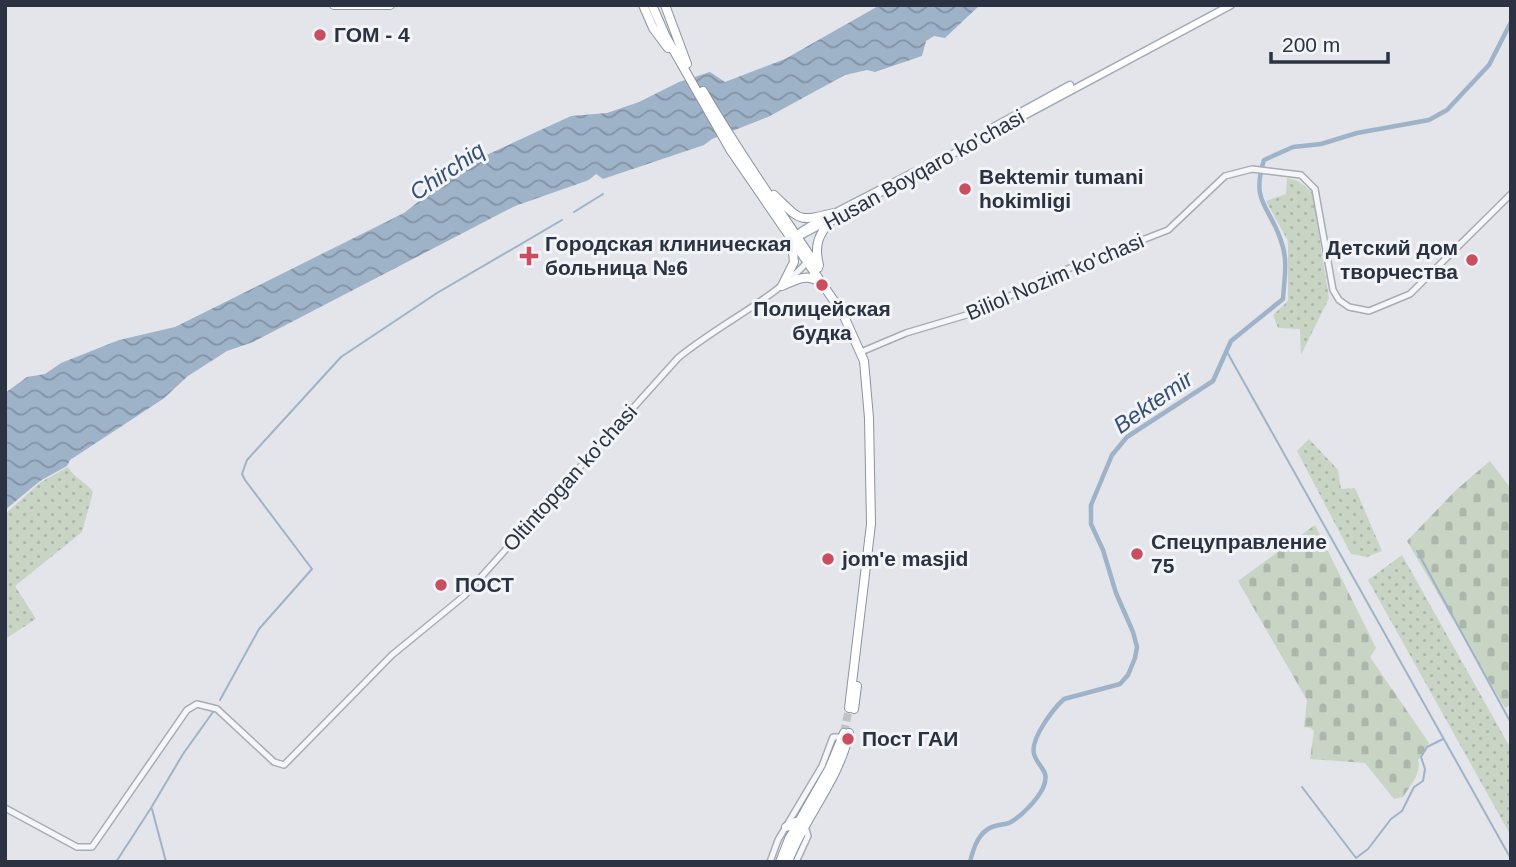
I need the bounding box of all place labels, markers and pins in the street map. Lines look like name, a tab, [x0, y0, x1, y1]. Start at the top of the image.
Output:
place label: ГОМ - 4	[334, 23, 410, 46]
marker: ГОМ - 4	[312, 27, 328, 43]
place label: Bektemir tumani hokimligi	[979, 165, 1144, 212]
marker: Bektemir tumani hokimligi	[957, 181, 973, 197]
place label: Городская клиническая больница №6	[545, 232, 791, 279]
place label: Детcкий дом творчества	[1326, 236, 1458, 283]
marker: Городская клиническая больница №6	[519, 246, 539, 266]
marker: Детcкий дом творчества	[1464, 252, 1480, 268]
marker: Полицейская будка	[814, 277, 830, 293]
place label: Полицейская будка	[753, 297, 891, 344]
place label: Спецуправление 75	[1151, 530, 1327, 577]
marker: Спецуправление 75	[1129, 546, 1145, 562]
place label: jom'e masjid	[841, 547, 968, 570]
marker: jom'e masjid	[820, 551, 836, 567]
place label: ПОСТ	[455, 573, 514, 596]
marker: ПОСТ	[433, 577, 449, 593]
place label: Пост ГАИ	[862, 727, 958, 750]
marker: Пост ГАИ	[840, 731, 856, 747]

